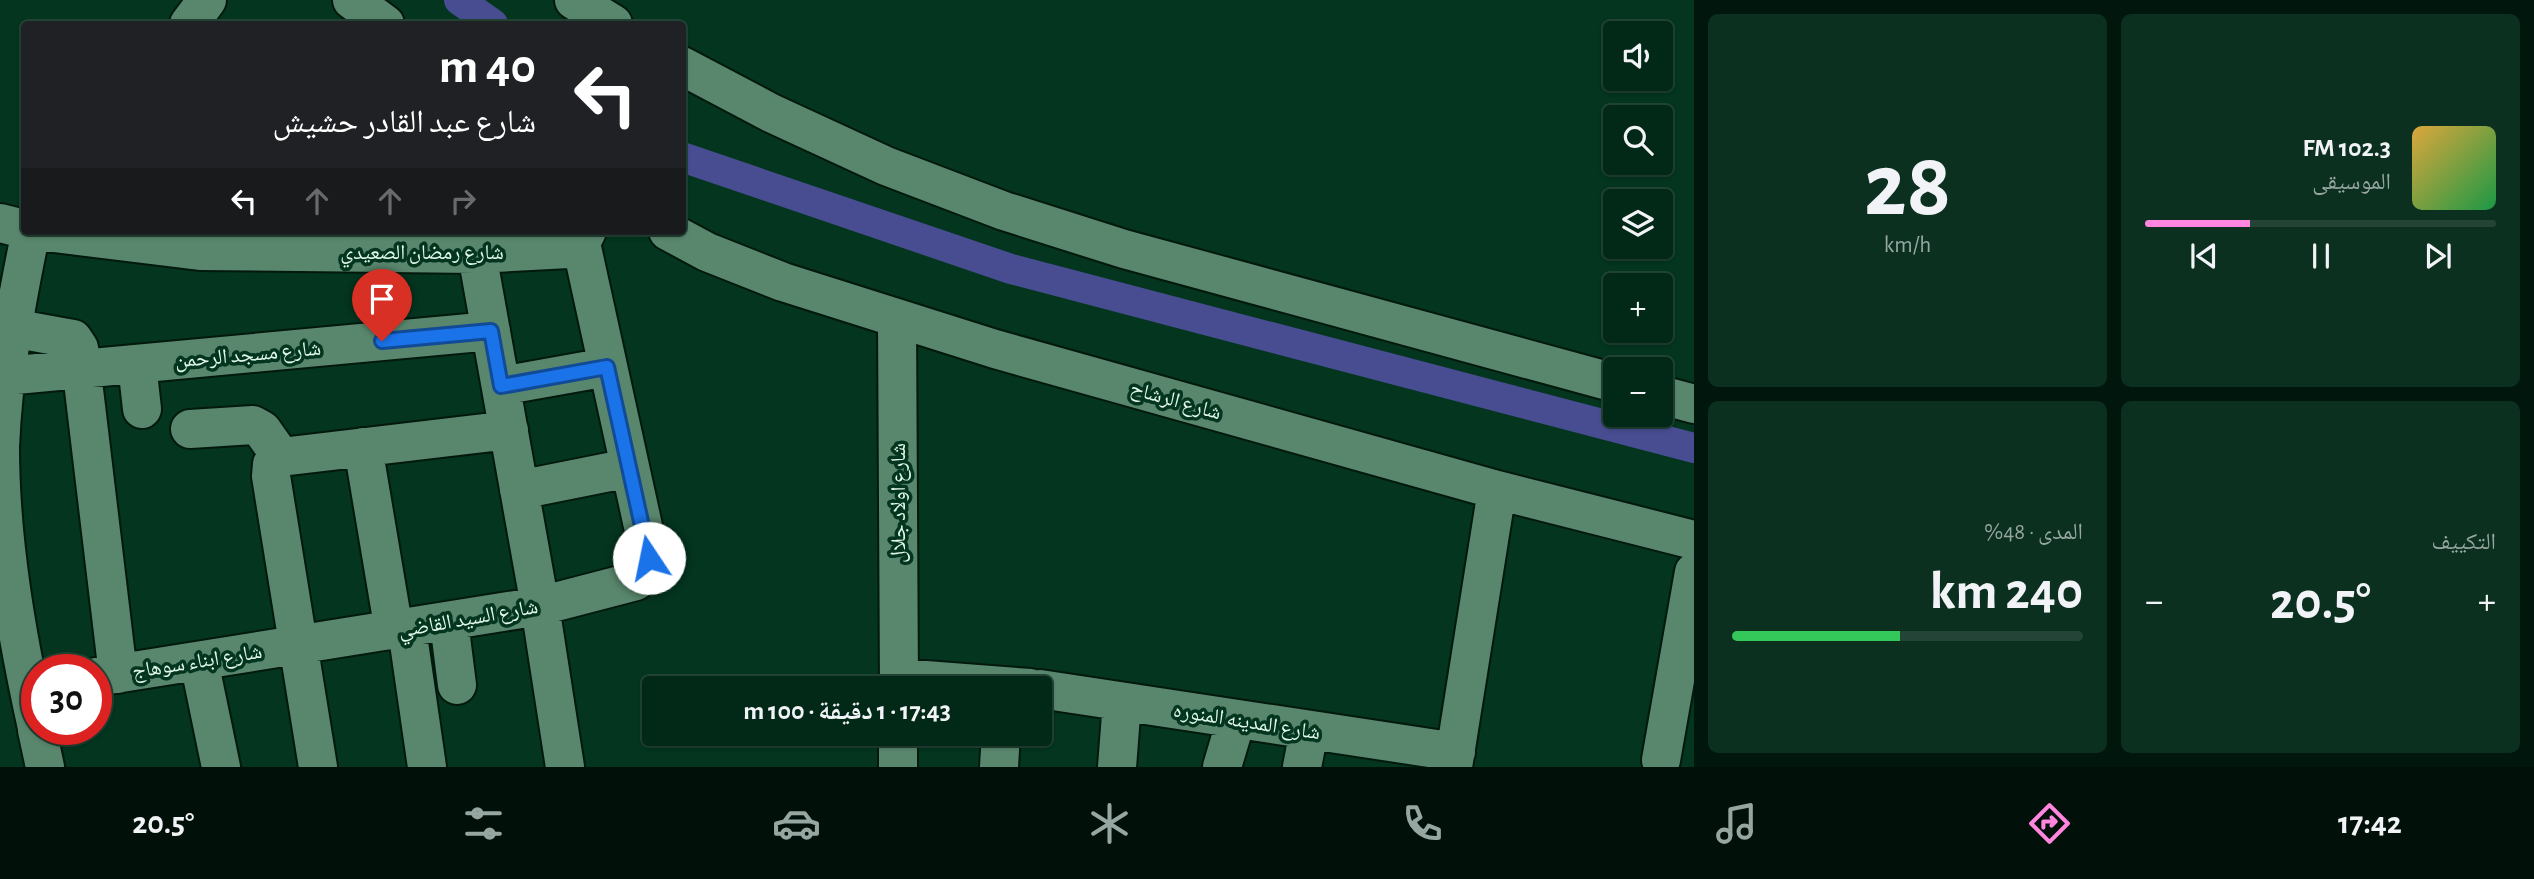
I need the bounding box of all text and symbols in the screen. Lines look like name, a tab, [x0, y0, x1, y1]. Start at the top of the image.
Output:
map controls	[1603, 21, 1673, 427]
button: sound	[1603, 21, 1673, 91]
text: 40 m	[439, 43, 536, 92]
icon: left	[560, 49, 651, 140]
button: search	[1603, 105, 1673, 175]
text: شارع عبد القادر حشيش	[273, 106, 536, 138]
text: 102.3 FM	[2302, 135, 2391, 161]
text: 28	[1864, 141, 1951, 232]
text: الموسيقى	[2312, 171, 2391, 194]
icon: left	[225, 182, 263, 220]
icon: ahead	[298, 182, 336, 220]
icon: ahead	[371, 182, 409, 220]
icon: right	[444, 182, 482, 220]
button: layers	[1603, 189, 1673, 259]
text: km/h	[1884, 234, 1931, 257]
icon: previous	[2185, 237, 2223, 275]
icon: pause	[2302, 237, 2340, 275]
icon: next	[2419, 237, 2457, 275]
street label: شارع رمضان الصعيدي	[340, 242, 504, 268]
pin	[352, 269, 412, 341]
button: +	[1603, 273, 1673, 343]
icon: arrive	[363, 280, 401, 318]
street label: شارع مسجد الرحمن	[174, 338, 322, 373]
button: −	[1603, 357, 1673, 427]
street label: شارع الرشاح	[1127, 377, 1224, 425]
street label: شارع اولاد جلال	[888, 443, 911, 563]
position arrow	[612, 521, 686, 595]
text: المدى · 48%	[1984, 521, 2083, 544]
text: التكييف	[2431, 531, 2496, 554]
text: 240 km	[1930, 566, 2083, 618]
text: 20.5°	[2270, 576, 2371, 628]
text: −	[2145, 583, 2163, 621]
text: +	[2478, 583, 2496, 621]
street label: شارع السيد القاضي	[397, 596, 541, 646]
street label: شارع ابناء سوهاج	[131, 641, 264, 684]
speed limit sign: 30	[21, 654, 112, 745]
text: 17:43 · 1 دقيقة · 100 m	[743, 698, 951, 724]
street label: شارع المدينه المنوره	[1172, 700, 1322, 745]
icon: filters	[459, 799, 508, 848]
icon: car	[772, 799, 821, 848]
icon: climate	[1085, 799, 1134, 848]
icon: phone	[1398, 799, 1447, 848]
icon: music	[1712, 799, 1761, 848]
icon: directions	[2025, 799, 2074, 848]
text: 20.5°	[132, 807, 194, 839]
text: 17:42	[2338, 807, 2402, 839]

